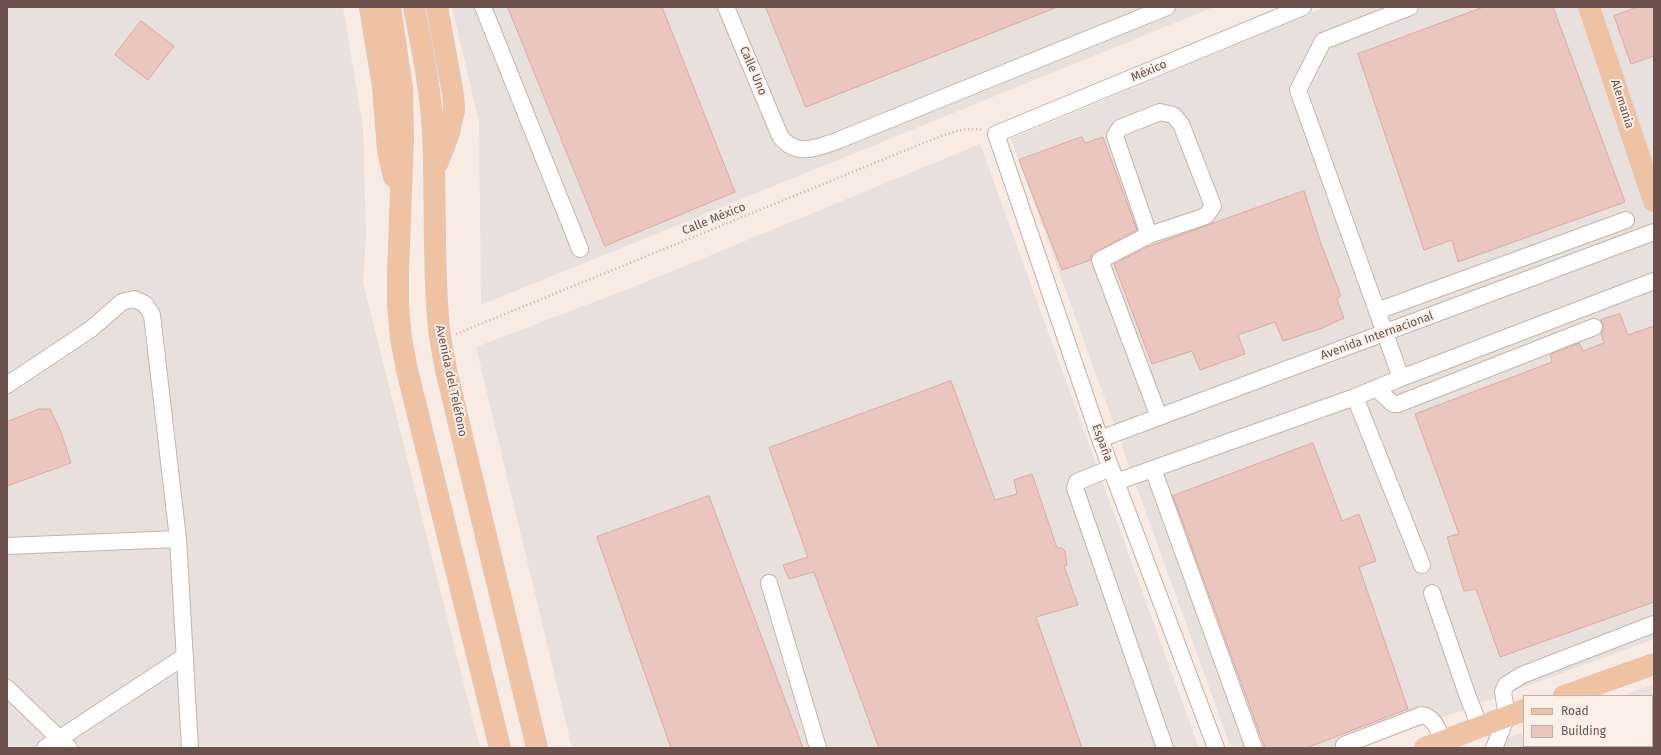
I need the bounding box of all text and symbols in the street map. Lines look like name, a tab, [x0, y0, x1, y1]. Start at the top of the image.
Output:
street label: Calle Uno	[736, 44, 770, 98]
street label: México	[1129, 57, 1169, 85]
street label: Alemania	[1607, 78, 1637, 130]
street label: Calle México	[680, 200, 748, 238]
street label: Avenida Internacional	[1319, 309, 1435, 363]
street label: Avenida del Teléfono	[432, 324, 470, 438]
street label: España	[1089, 422, 1115, 464]
legend	[1523, 695, 1653, 747]
text: Road	[1561, 704, 1589, 718]
text: Building	[1561, 724, 1606, 738]

